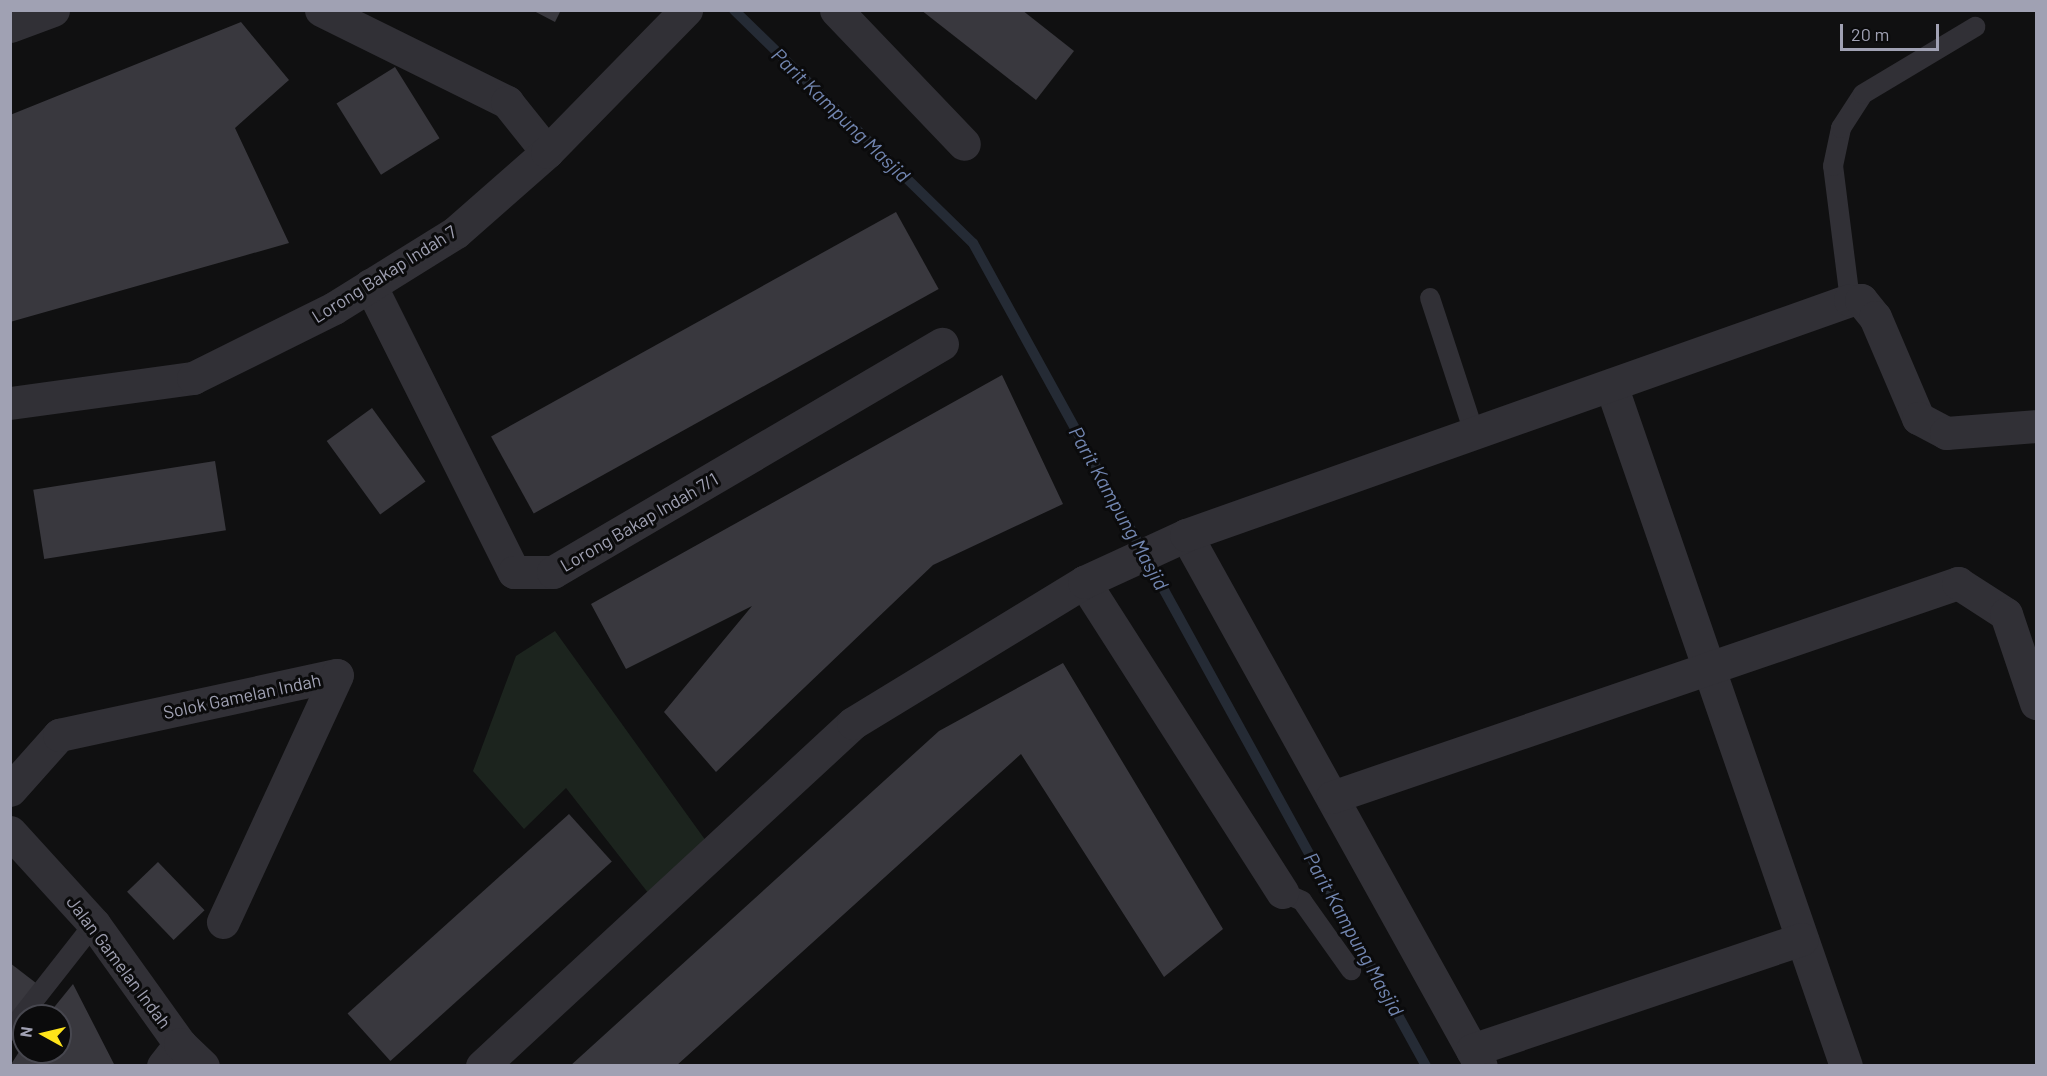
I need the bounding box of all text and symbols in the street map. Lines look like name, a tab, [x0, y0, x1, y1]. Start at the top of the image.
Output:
scale bar	[1843, 12, 1942, 50]
text: 20 m	[1851, 23, 1889, 45]
water label: Parit Kampung Masjid	[767, 43, 915, 187]
street label: Lorong Bakap Indah 7	[308, 221, 460, 327]
water label: Parit Kampung Masjid	[1064, 422, 1174, 594]
street label: Lorong Bakap Indah 7/1	[556, 468, 722, 576]
street label: Solok Gamelan Indah	[161, 669, 323, 723]
water label: Parit Kampung Masjid	[1299, 848, 1409, 1020]
street label: Jalan Gamelan Indah	[62, 891, 176, 1033]
north arrow	[12, 1004, 72, 1064]
text: N	[16, 1025, 36, 1038]

